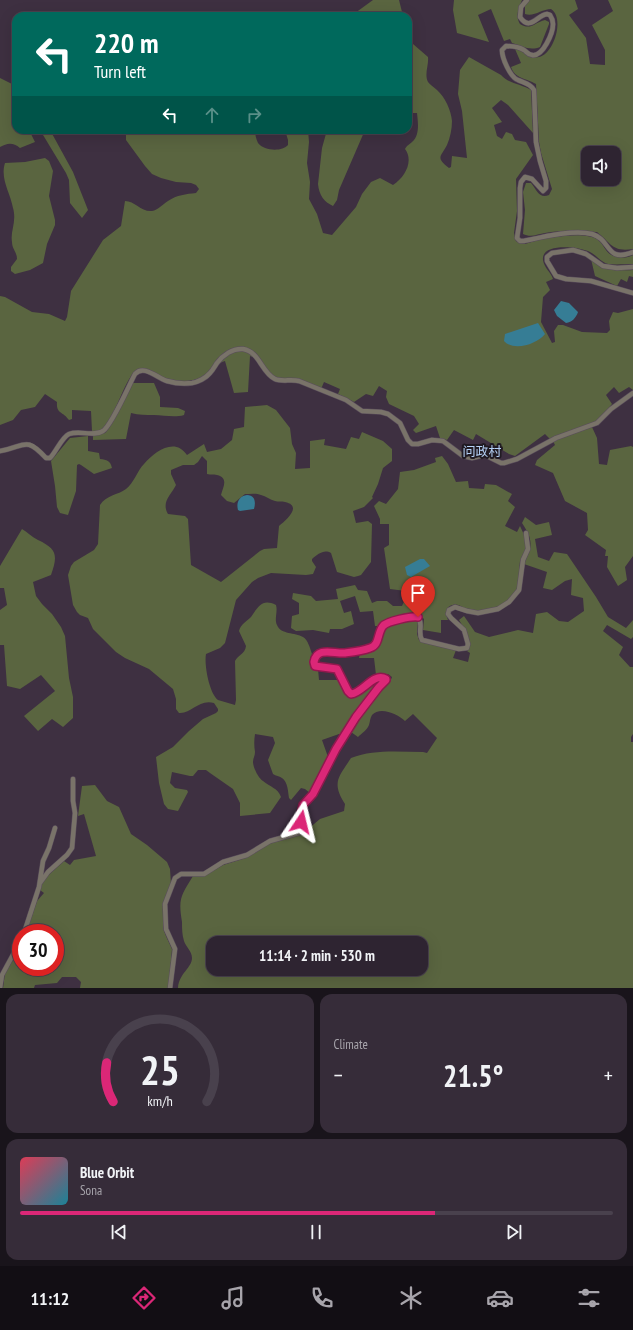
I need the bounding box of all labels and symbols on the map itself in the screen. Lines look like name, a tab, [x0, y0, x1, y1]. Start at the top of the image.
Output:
district label: 问政村	[462, 443, 502, 460]
pin	[401, 576, 435, 617]
position arrow	[280, 801, 322, 843]
speed limit sign: 30	[12, 924, 64, 976]

